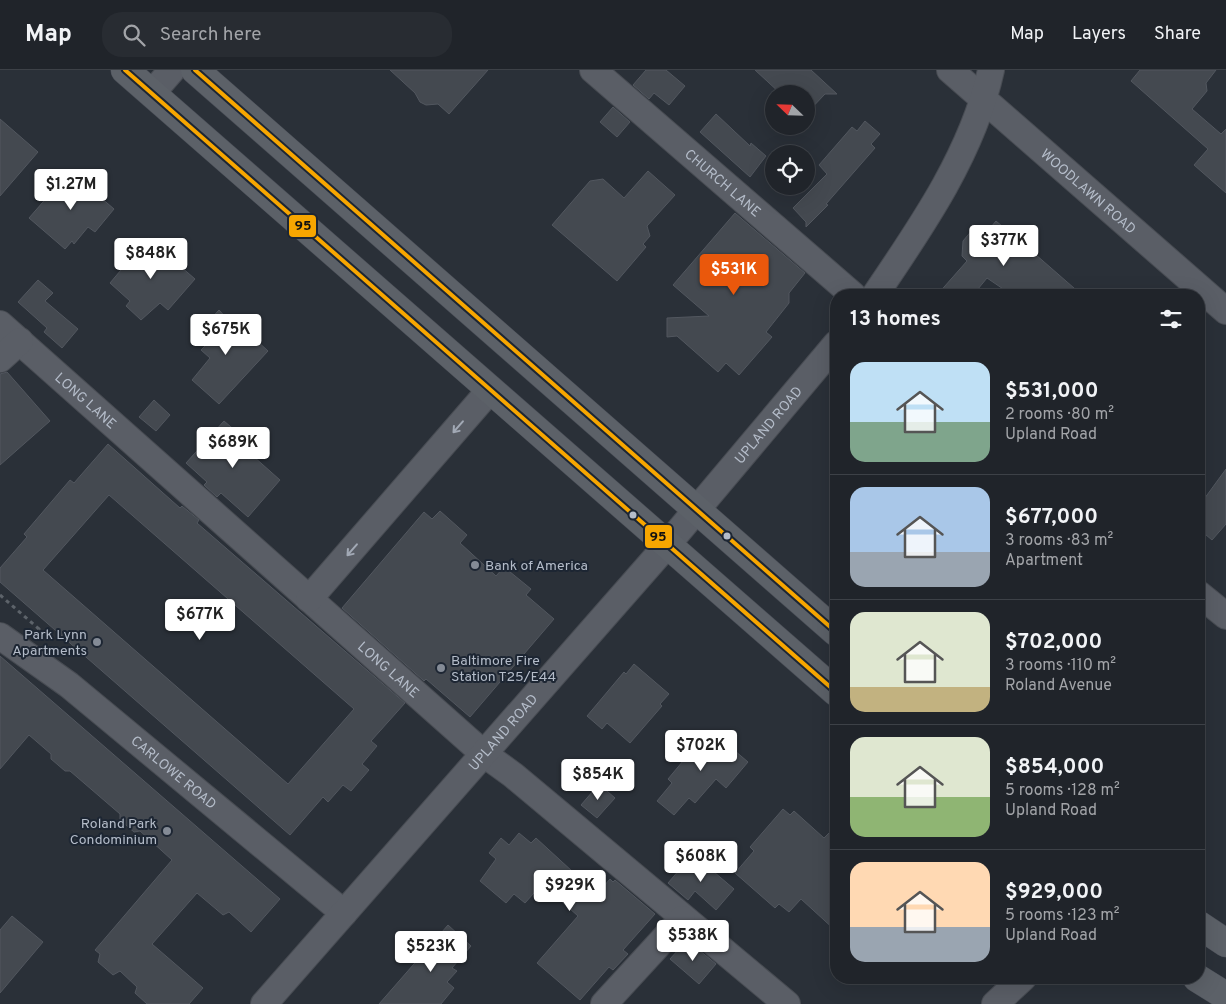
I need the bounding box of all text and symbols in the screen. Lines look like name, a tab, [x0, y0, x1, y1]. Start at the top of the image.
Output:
search box	[102, 12, 452, 57]
text: Map	[25, 20, 72, 50]
icon: search	[120, 21, 148, 49]
text: Search here	[160, 23, 261, 47]
text: Map	[1010, 23, 1044, 46]
text: Layers	[1072, 23, 1126, 46]
text: Share	[1154, 23, 1201, 46]
north arrow	[765, 85, 815, 135]
map controls	[765, 85, 815, 195]
button: locate	[765, 145, 815, 195]
street label: CHURCH LANE	[681, 146, 764, 221]
street label: WOODLAWN ROAD	[1036, 146, 1139, 238]
pin: $1.27M	[30, 168, 112, 211]
text: $1.27M	[45, 175, 97, 195]
line badge: 95	[288, 214, 317, 238]
text: 95	[294, 218, 312, 235]
pin: $377K	[969, 224, 1039, 267]
text: $377K	[980, 231, 1028, 251]
pin: $848K	[116, 238, 186, 280]
text: $848K	[125, 244, 177, 264]
pin: $531K	[699, 254, 769, 296]
text: $531K	[711, 260, 757, 280]
icon: filters	[1157, 305, 1185, 333]
text: 13 homes	[850, 306, 941, 333]
pin: $675K	[191, 314, 261, 356]
text: $675K	[201, 320, 251, 340]
street label: LONG LANE	[51, 370, 119, 433]
text: $531,000	[1005, 378, 1098, 405]
icon: home	[890, 382, 950, 442]
street label: UPLAND ROAD	[732, 383, 807, 468]
text: 2 rooms · 80 m²	[1005, 405, 1114, 425]
one-way arrow	[452, 420, 463, 433]
text: Upland Road	[1005, 425, 1097, 445]
pin: $689K	[198, 426, 268, 469]
text: $689K	[208, 433, 258, 453]
text: $677,000	[1005, 504, 1098, 531]
icon: home	[890, 507, 950, 567]
unlabelled marker	[628, 510, 638, 520]
line badge: 95	[644, 524, 673, 549]
text: 95	[649, 529, 667, 546]
unlabelled marker	[722, 531, 732, 541]
text: 3 rooms · 83 m²	[1005, 531, 1113, 551]
one-way arrow	[346, 543, 358, 556]
text: Apartment	[1005, 551, 1083, 571]
place label: Bank of America	[485, 558, 588, 575]
marker: Bank of America	[469, 559, 481, 571]
pin: $677K	[165, 598, 235, 641]
text: $677K	[176, 605, 224, 625]
place label: Park Lynn Apartments	[12, 627, 87, 660]
text: $702,000	[1005, 629, 1102, 656]
icon: home	[890, 632, 950, 692]
marker: Park Lynn Apartments	[91, 636, 103, 648]
street label: LONG LANE	[354, 639, 422, 702]
place label: Baltimore Fire Station T25/E44	[451, 653, 556, 686]
text: 3 rooms · 110 m²	[1005, 656, 1116, 676]
marker: Baltimore Fire Station T25/E44	[435, 662, 447, 674]
text: Roland Avenue	[1005, 676, 1112, 696]
street label: UPLAND ROAD	[466, 691, 542, 775]
pin: $702K	[666, 730, 736, 772]
street label: CARLOWE ROAD	[127, 733, 219, 814]
text: $702K	[676, 736, 726, 756]
text: $854,000	[1005, 754, 1104, 781]
icon: home	[890, 757, 950, 817]
pin: $854K	[563, 758, 633, 801]
text: $854K	[572, 765, 624, 785]
text: 5 rooms · 128 m²	[1005, 781, 1120, 801]
text: Upland Road	[1005, 801, 1097, 821]
place label: Roland Park Condominium	[70, 816, 157, 849]
marker: Roland Park Condominium	[161, 825, 173, 837]
pin: $608K	[666, 840, 736, 883]
text: $608K	[675, 847, 727, 867]
pin: $929K	[535, 870, 605, 912]
text: $929K	[545, 876, 595, 896]
text: $929,000	[1005, 879, 1103, 906]
icon: home	[890, 882, 950, 942]
text: 5 rooms · 123 m²	[1005, 906, 1120, 926]
pin: $538K	[658, 920, 728, 962]
text: $538K	[668, 926, 718, 946]
text: Upland Road	[1005, 926, 1097, 946]
pin: $523K	[396, 930, 466, 973]
text: $523K	[406, 937, 456, 957]

